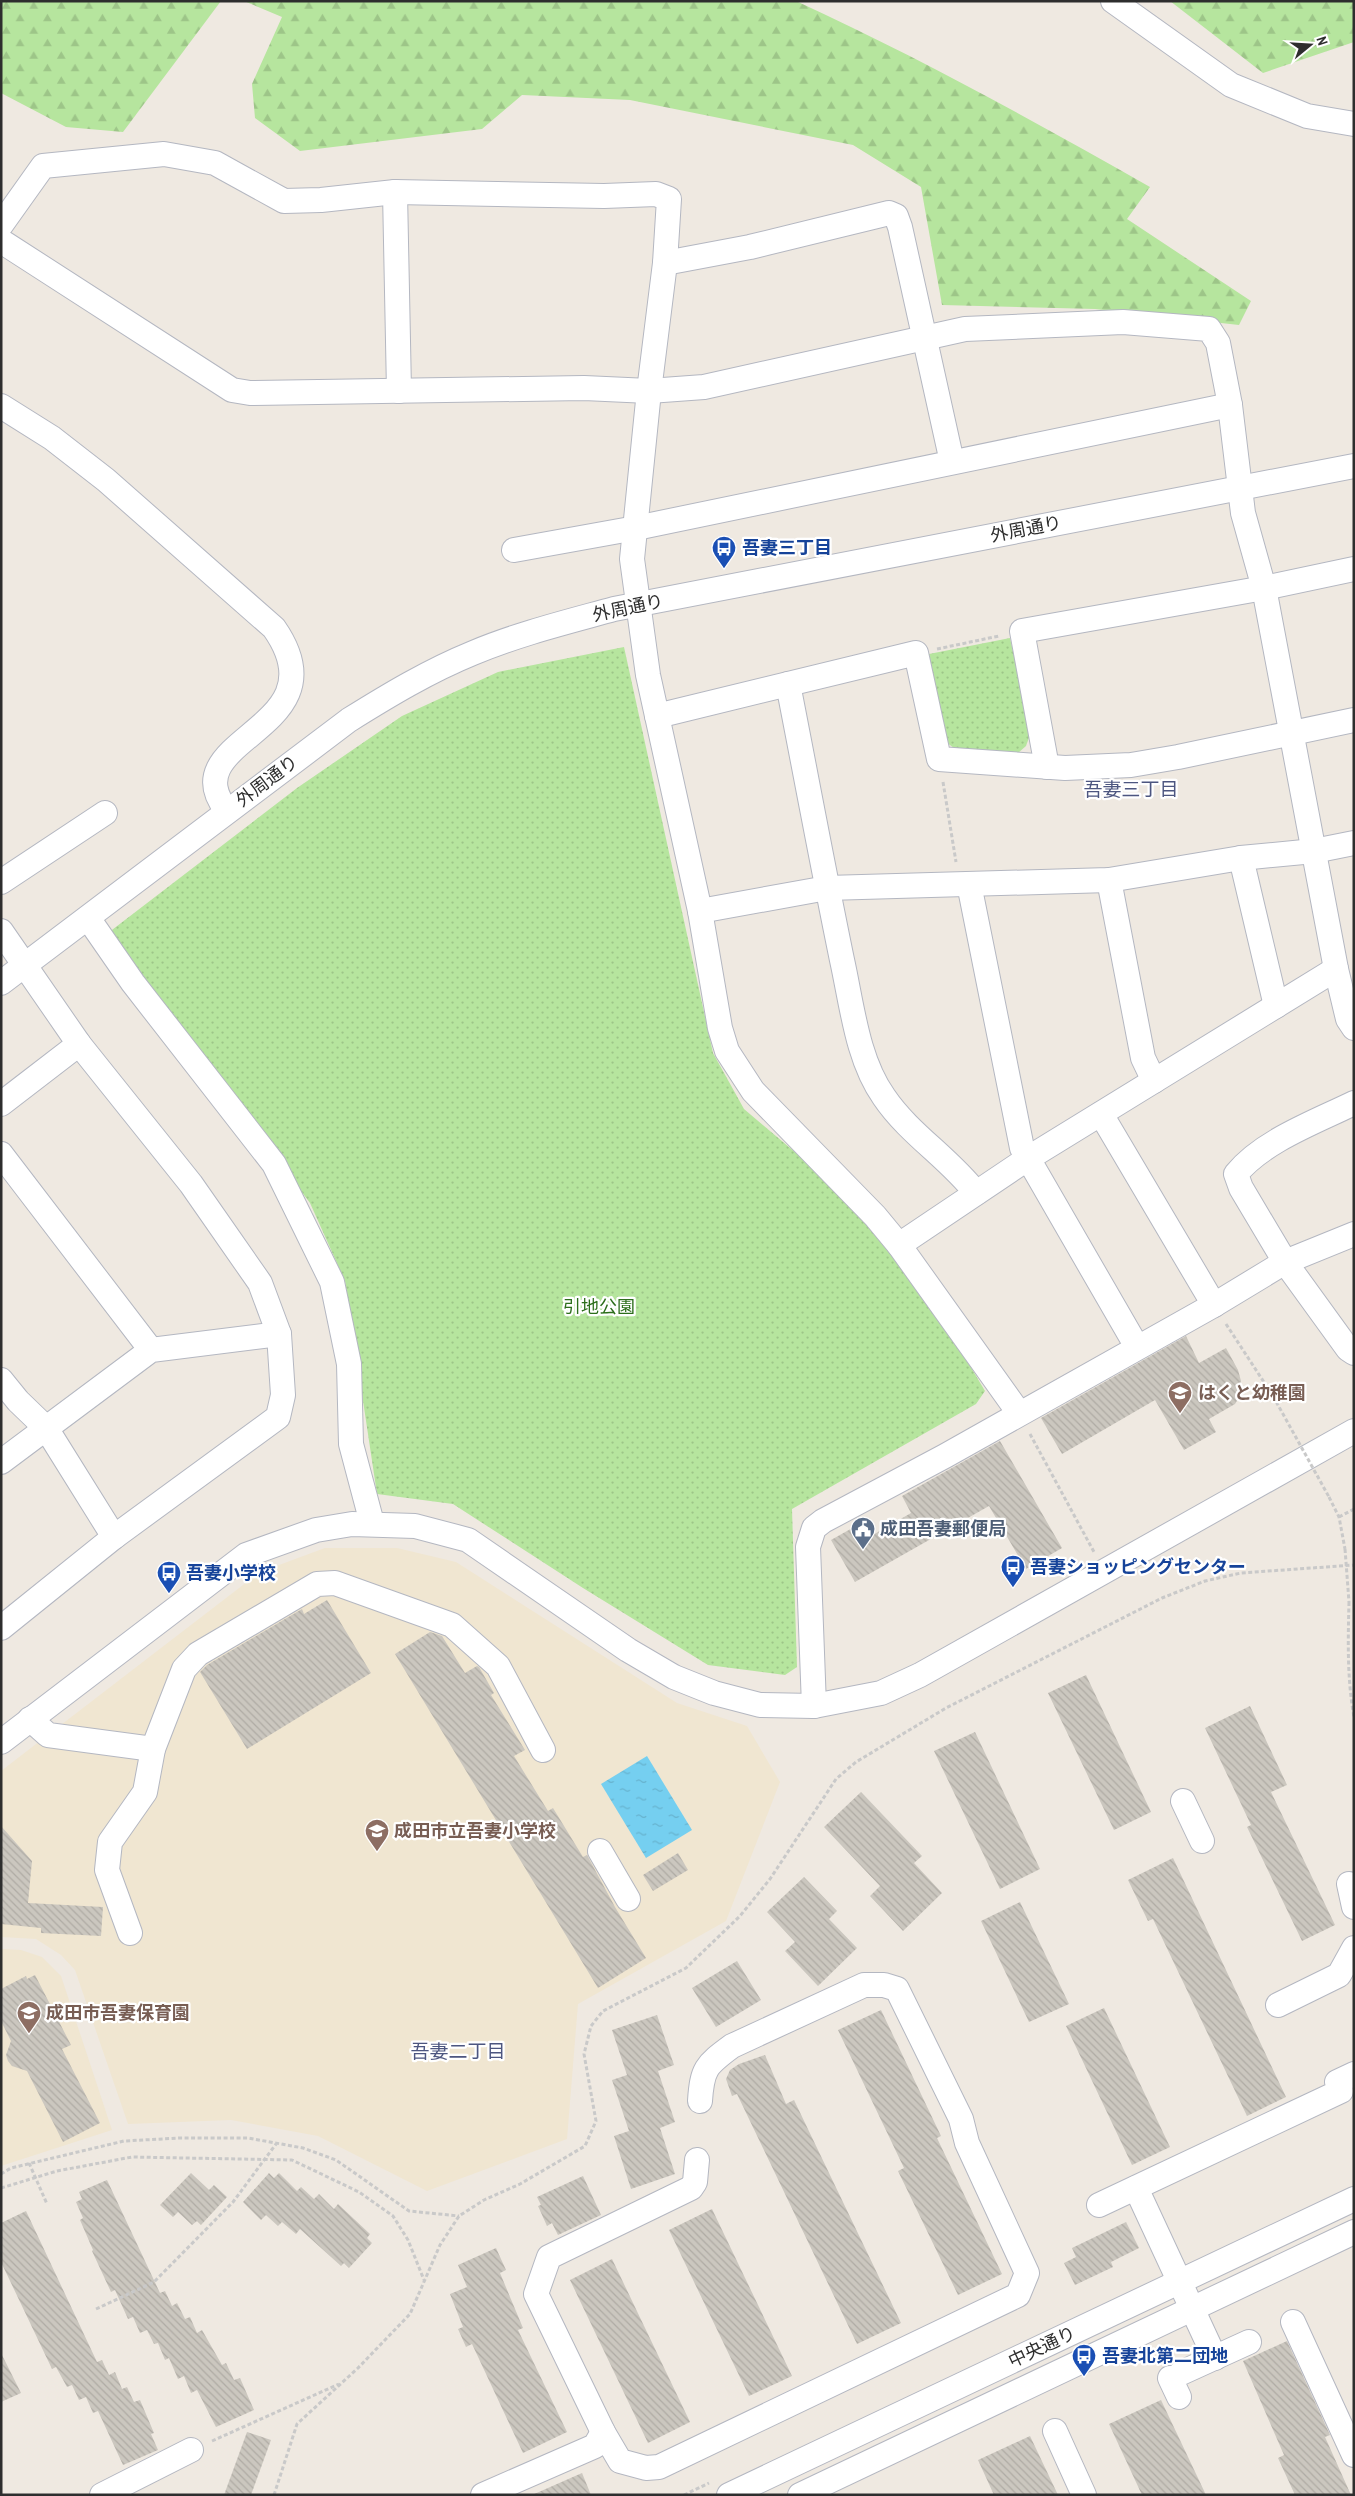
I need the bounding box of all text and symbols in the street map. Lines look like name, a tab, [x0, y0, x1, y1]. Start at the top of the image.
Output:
north arrow	[1285, 20, 1335, 70]
text: N	[1313, 34, 1332, 48]
street label: 外周通り	[988, 509, 1064, 548]
bus stop icon: 吾妻三丁目	[711, 535, 737, 569]
place label: 吾妻三丁目	[742, 535, 832, 560]
street label: 外周通り	[590, 588, 666, 627]
street label: 外周通り	[230, 749, 303, 812]
district label: 吾妻三丁目	[1083, 776, 1179, 802]
park label: 引地公園	[563, 1294, 635, 1319]
school or university icon: はくと幼稚園	[1167, 1380, 1193, 1414]
place label: はくと幼稚園	[1198, 1380, 1306, 1405]
public building icon: 成田吾妻郵便局	[850, 1516, 876, 1550]
place label: 成田吾妻郵便局	[880, 1516, 1006, 1541]
bus stop icon: 吾妻ショッピングセンター	[1000, 1554, 1026, 1588]
place label: 吾妻ショッピングセンター	[1030, 1554, 1246, 1579]
bus stop icon: 吾妻小学校	[156, 1560, 182, 1594]
place label: 吾妻小学校	[186, 1560, 276, 1585]
school or university icon: 成田市立吾妻小学校	[364, 1818, 390, 1852]
place label: 成田市立吾妻小学校	[394, 1818, 556, 1843]
school or university icon: 成田市吾妻保育園	[16, 2000, 42, 2034]
place label: 成田市吾妻保育園	[46, 2000, 190, 2025]
district label: 吾妻二丁目	[410, 2038, 506, 2064]
street label: 中央通り	[1004, 2320, 1080, 2373]
bus stop icon: 吾妻北第二団地	[1071, 2343, 1097, 2377]
place label: 吾妻北第二団地	[1102, 2343, 1228, 2368]

